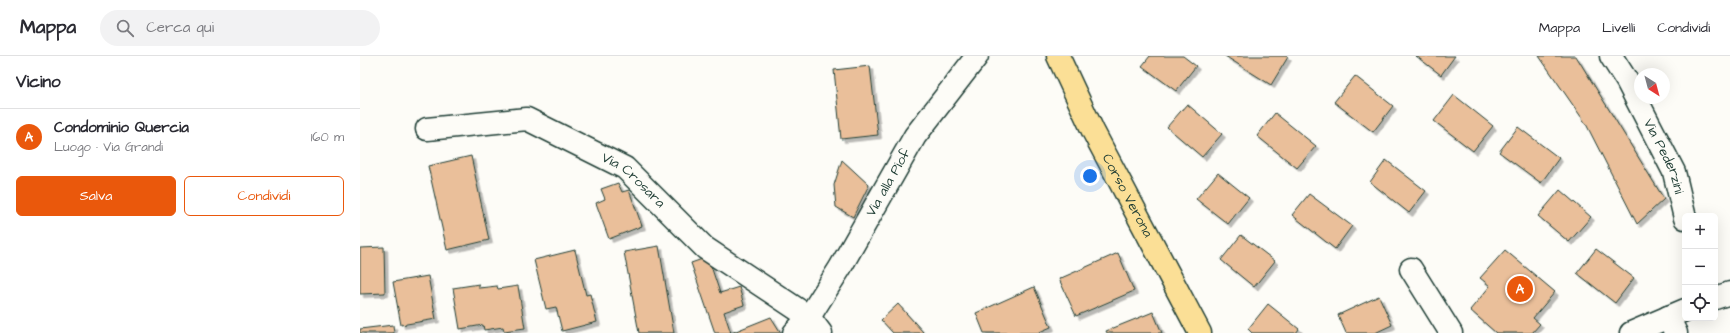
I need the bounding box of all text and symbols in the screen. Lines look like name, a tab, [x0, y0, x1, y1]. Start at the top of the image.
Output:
search box	[100, 10, 380, 46]
text: Mappa	[20, 14, 76, 41]
icon: search	[114, 17, 136, 39]
text: Cerca qui	[146, 17, 214, 38]
text: Mappa	[1539, 18, 1580, 38]
text: Livelli	[1602, 18, 1635, 38]
text: Condividi	[1657, 18, 1710, 38]
north arrow	[1634, 68, 1670, 104]
text: Vicino	[16, 70, 61, 94]
street label: Via Pederzini	[1638, 115, 1689, 196]
text: Condominio Quercia	[54, 117, 189, 138]
text: A	[25, 128, 33, 146]
text: 160 m	[311, 128, 344, 146]
text: Luogo · Via Grandi	[54, 138, 163, 156]
street label: Via alla Piof	[861, 145, 916, 220]
street label: Via Crosara	[598, 148, 670, 213]
street label: Corso Verona	[1097, 150, 1158, 241]
your location	[1080, 166, 1100, 186]
button: Salva	[16, 176, 176, 216]
button: Condividi	[184, 176, 344, 216]
map controls	[1682, 213, 1718, 321]
button: +	[1682, 213, 1718, 249]
button: −	[1682, 249, 1718, 285]
pin: A	[1507, 274, 1533, 304]
button: locate	[1682, 285, 1718, 321]

